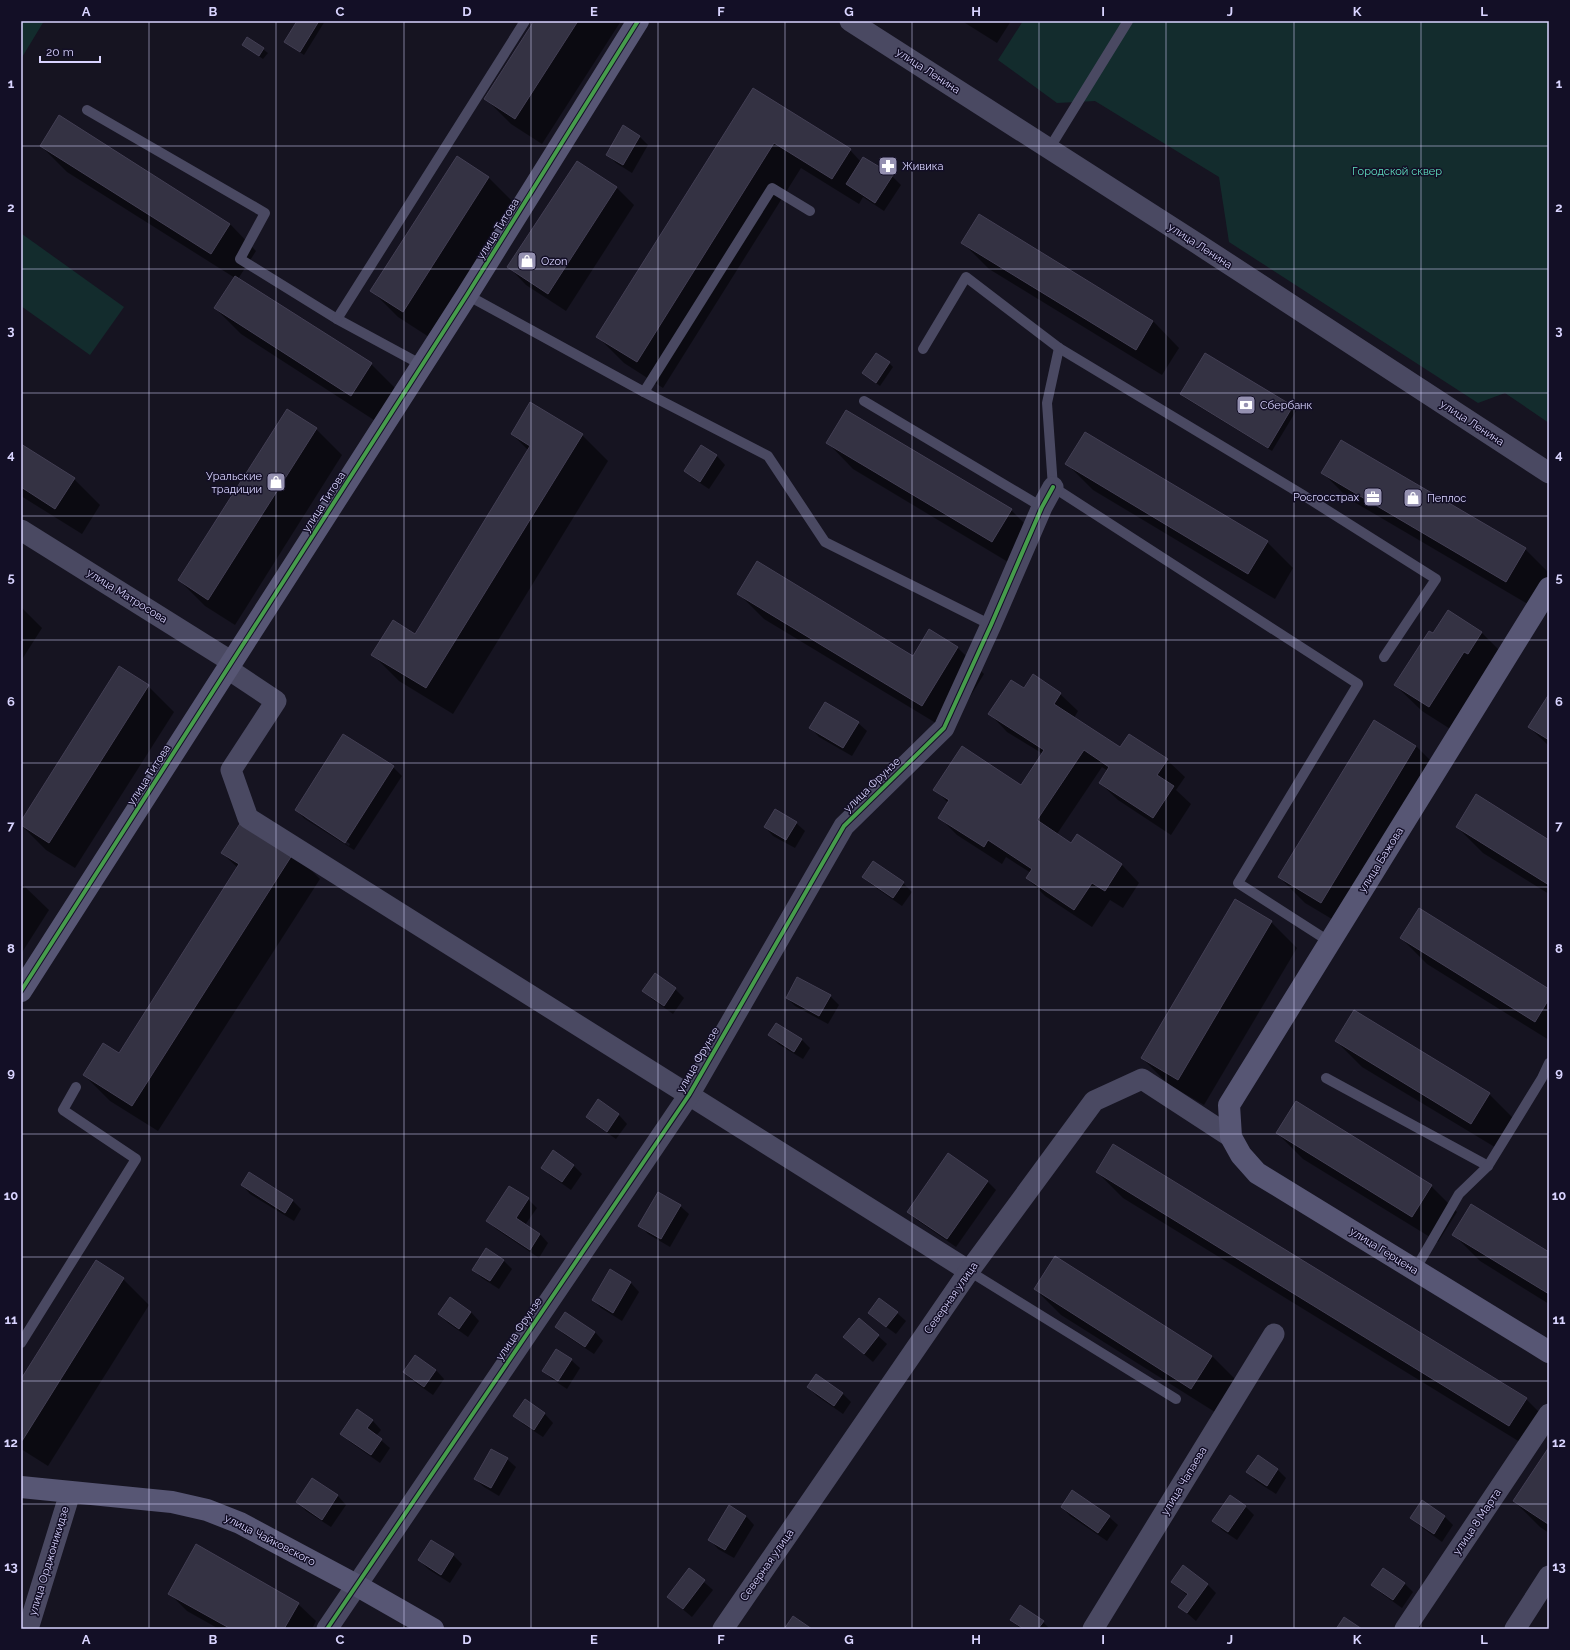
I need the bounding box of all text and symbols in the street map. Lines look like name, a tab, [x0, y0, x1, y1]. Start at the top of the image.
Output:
text: A	[82, 4, 91, 19]
text: B	[209, 4, 218, 19]
text: C	[336, 4, 345, 19]
text: D	[462, 4, 472, 19]
text: E	[590, 4, 598, 19]
text: F	[717, 4, 725, 19]
text: G	[844, 4, 854, 19]
text: H	[971, 4, 981, 19]
text: I	[1101, 4, 1105, 19]
text: J	[1227, 4, 1233, 19]
text: K	[1353, 4, 1362, 19]
text: L	[1480, 4, 1488, 19]
scale bar	[40, 38, 100, 64]
text: 20 m	[46, 45, 74, 59]
street label: улица Ленина	[894, 45, 962, 97]
text: 1	[8, 76, 15, 91]
text: 1	[1556, 76, 1563, 91]
pharmacy icon: Живика	[877, 155, 899, 177]
place label: Живика	[902, 160, 943, 173]
park label: Городской сквер	[1352, 165, 1442, 178]
street label: улица Титова	[474, 196, 522, 262]
text: 2	[7, 200, 15, 215]
text: 2	[1555, 200, 1563, 215]
street label: улица Ленина	[1166, 220, 1234, 272]
shop icon: Ozon	[516, 250, 538, 272]
place label: Ozon	[541, 255, 568, 268]
text: 3	[7, 323, 15, 338]
text: 3	[1555, 323, 1563, 338]
bank icon: Сбербанк	[1235, 394, 1257, 416]
street label: улица Ленина	[1438, 397, 1506, 449]
place label: Сбербанк	[1260, 399, 1313, 412]
text: 4	[7, 447, 15, 462]
text: 4	[1555, 447, 1563, 462]
street label: улица Титова	[300, 469, 348, 535]
place label: Уральские традиции	[206, 470, 263, 496]
shop icon: Уральские традиции	[265, 471, 287, 493]
office icon: Росгосстрах	[1362, 486, 1384, 508]
shop icon: Пеплос	[1402, 487, 1424, 509]
place label: Росгосстрах	[1293, 491, 1359, 504]
place label: Пеплос	[1427, 492, 1466, 505]
street label: улица Матросова	[84, 566, 170, 626]
text: 5	[7, 570, 15, 585]
text: 5	[1555, 570, 1563, 585]
text: 6	[7, 694, 15, 709]
text: 6	[1555, 694, 1563, 709]
street label: улица Титова	[125, 742, 173, 808]
street label: улица Фрунзе	[841, 754, 903, 815]
text: 7	[7, 818, 15, 833]
text: 7	[1555, 818, 1563, 833]
street label: улица Бажова	[1356, 825, 1406, 895]
text: 8	[7, 941, 15, 956]
text: 8	[1555, 941, 1563, 956]
street label: улица Фрунзе	[674, 1025, 722, 1095]
text: 9	[7, 1065, 15, 1080]
text: 9	[1555, 1065, 1563, 1080]
text: 10	[4, 1188, 18, 1203]
text: 10	[1552, 1188, 1566, 1203]
street label: улица Герцена	[1347, 1225, 1421, 1277]
street label: Северная улица	[921, 1260, 981, 1336]
street label: улица Фрунзе	[493, 1295, 545, 1363]
text: 11	[5, 1312, 18, 1327]
text: 11	[1553, 1312, 1566, 1327]
text: 12	[4, 1435, 18, 1450]
text: 12	[1552, 1435, 1566, 1450]
street label: улица Чапаева	[1158, 1444, 1210, 1518]
street label: улица 8 Марта	[1450, 1487, 1504, 1557]
street label: улица Орджоникидзе	[26, 1504, 72, 1617]
street label: улица Чайковского	[222, 1511, 318, 1569]
street label: Северная улица	[737, 1527, 797, 1603]
text: 13	[4, 1559, 18, 1574]
text: 13	[1552, 1559, 1566, 1574]
text: A	[82, 1632, 91, 1647]
text: B	[209, 1632, 218, 1647]
text: C	[336, 1632, 345, 1647]
text: D	[462, 1632, 472, 1647]
text: E	[590, 1632, 598, 1647]
text: F	[717, 1632, 725, 1647]
text: G	[844, 1632, 854, 1647]
text: H	[971, 1632, 981, 1647]
text: I	[1101, 1632, 1105, 1647]
text: J	[1227, 1632, 1233, 1647]
text: K	[1353, 1632, 1362, 1647]
text: L	[1480, 1632, 1488, 1647]

